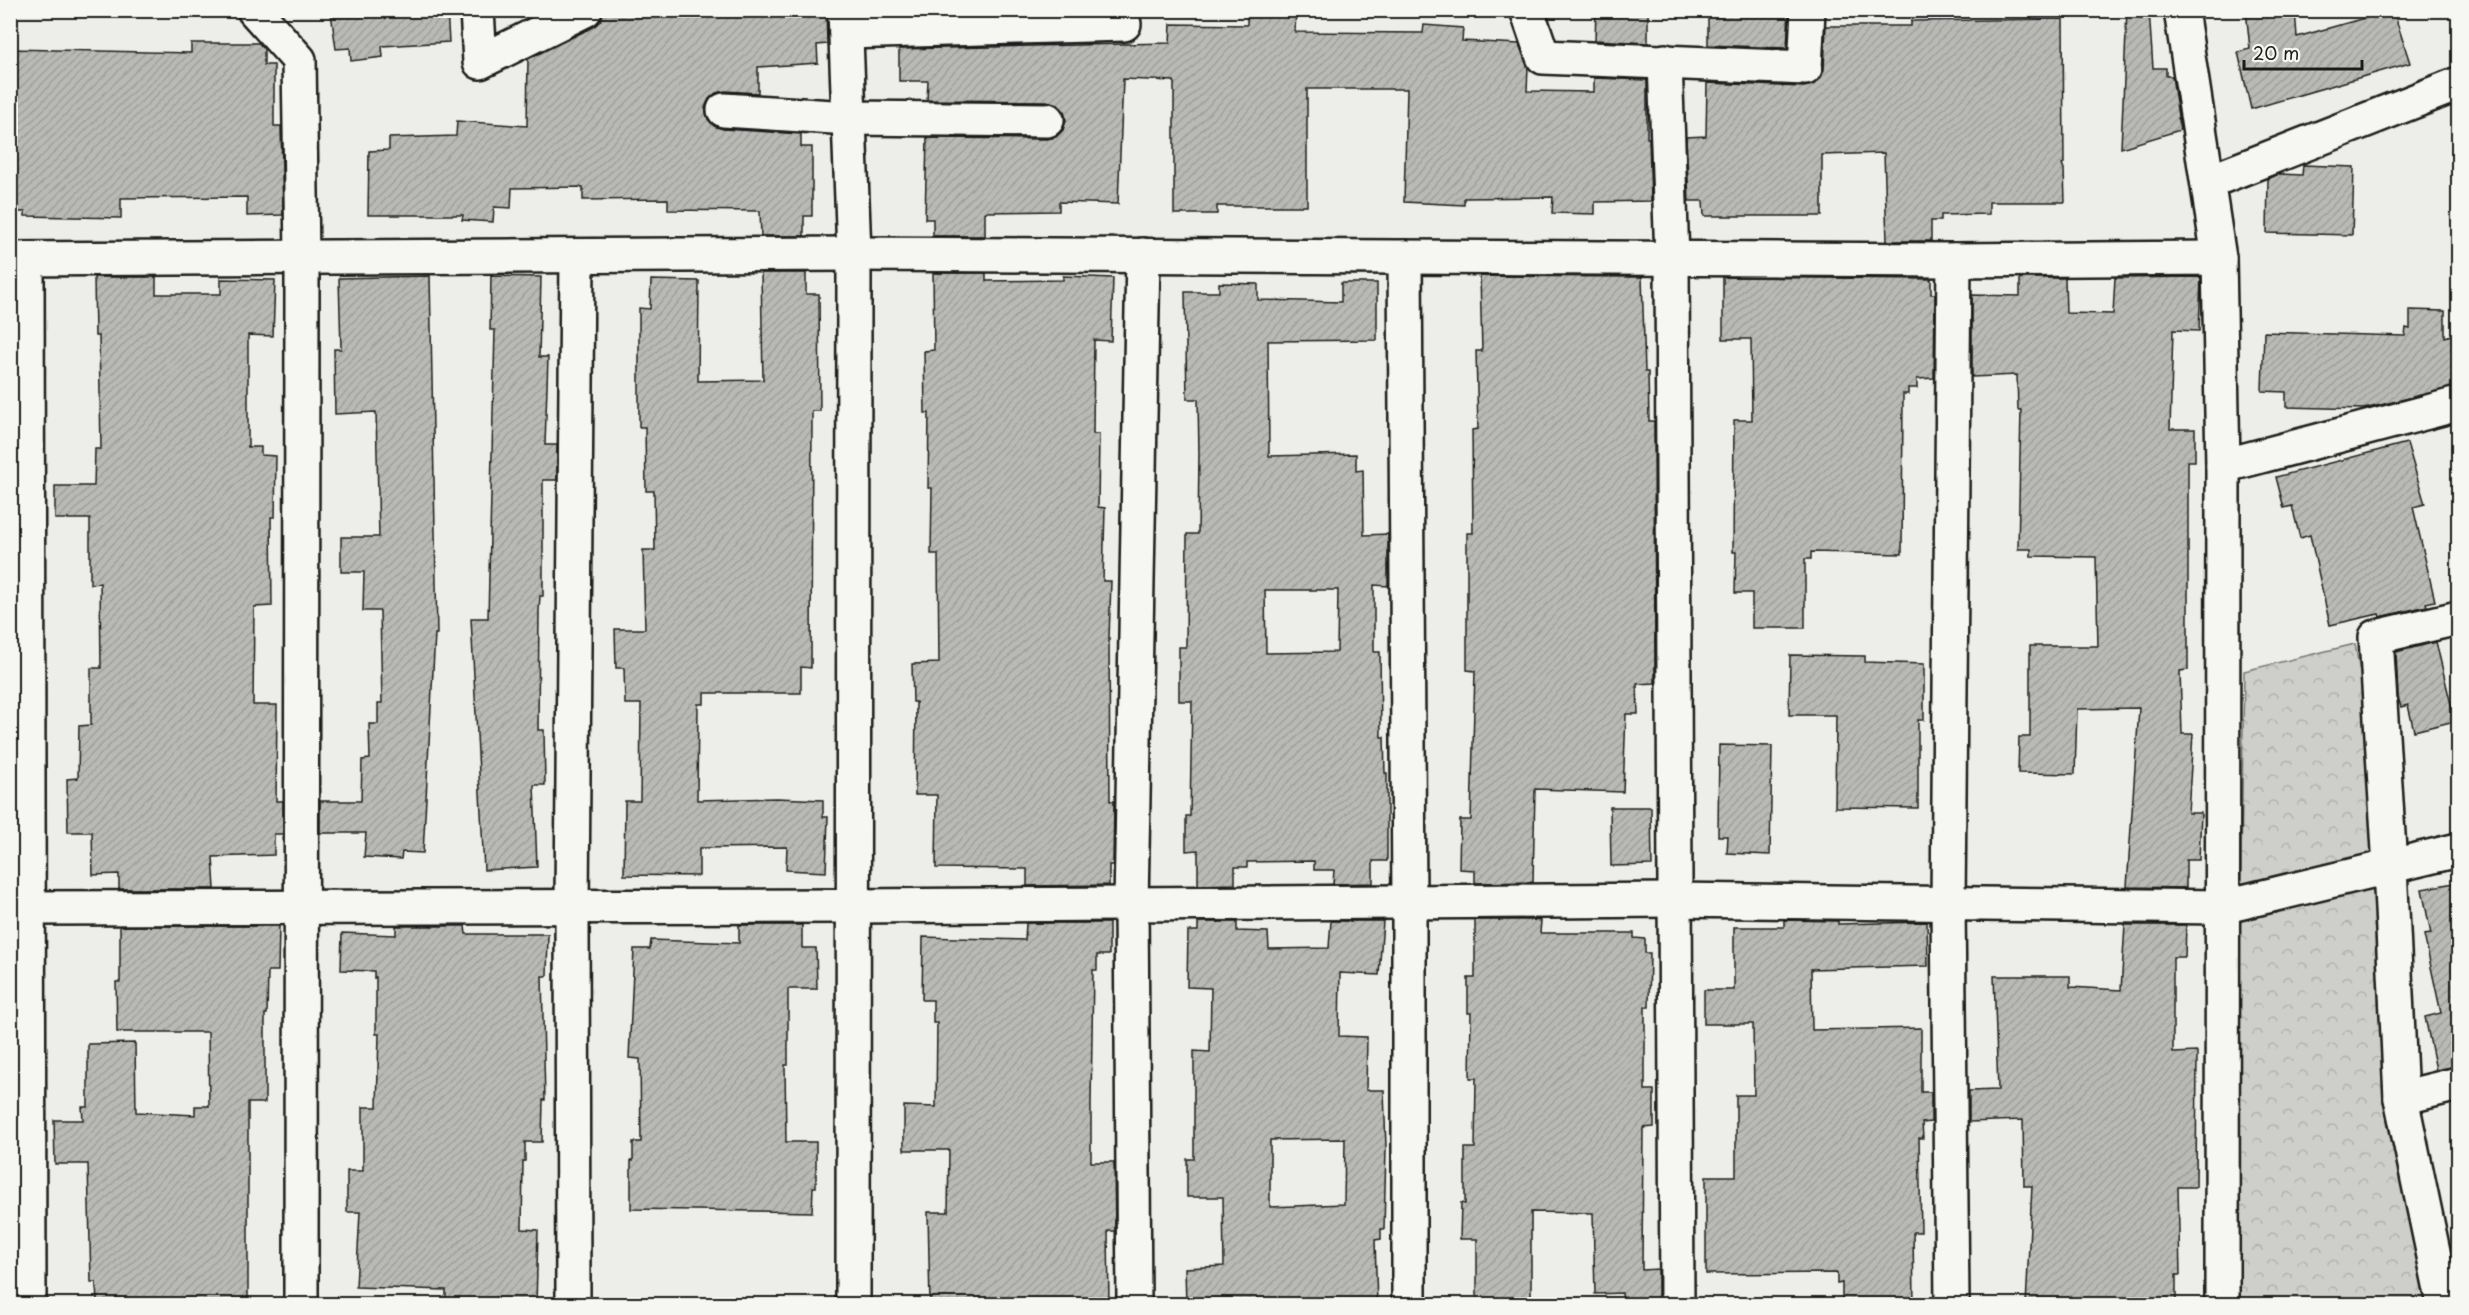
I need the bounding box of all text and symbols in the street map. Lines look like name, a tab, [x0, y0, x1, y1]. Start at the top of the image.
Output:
scale bar	[2244, 33, 2362, 71]
text: 20 m	[2253, 39, 2299, 66]

